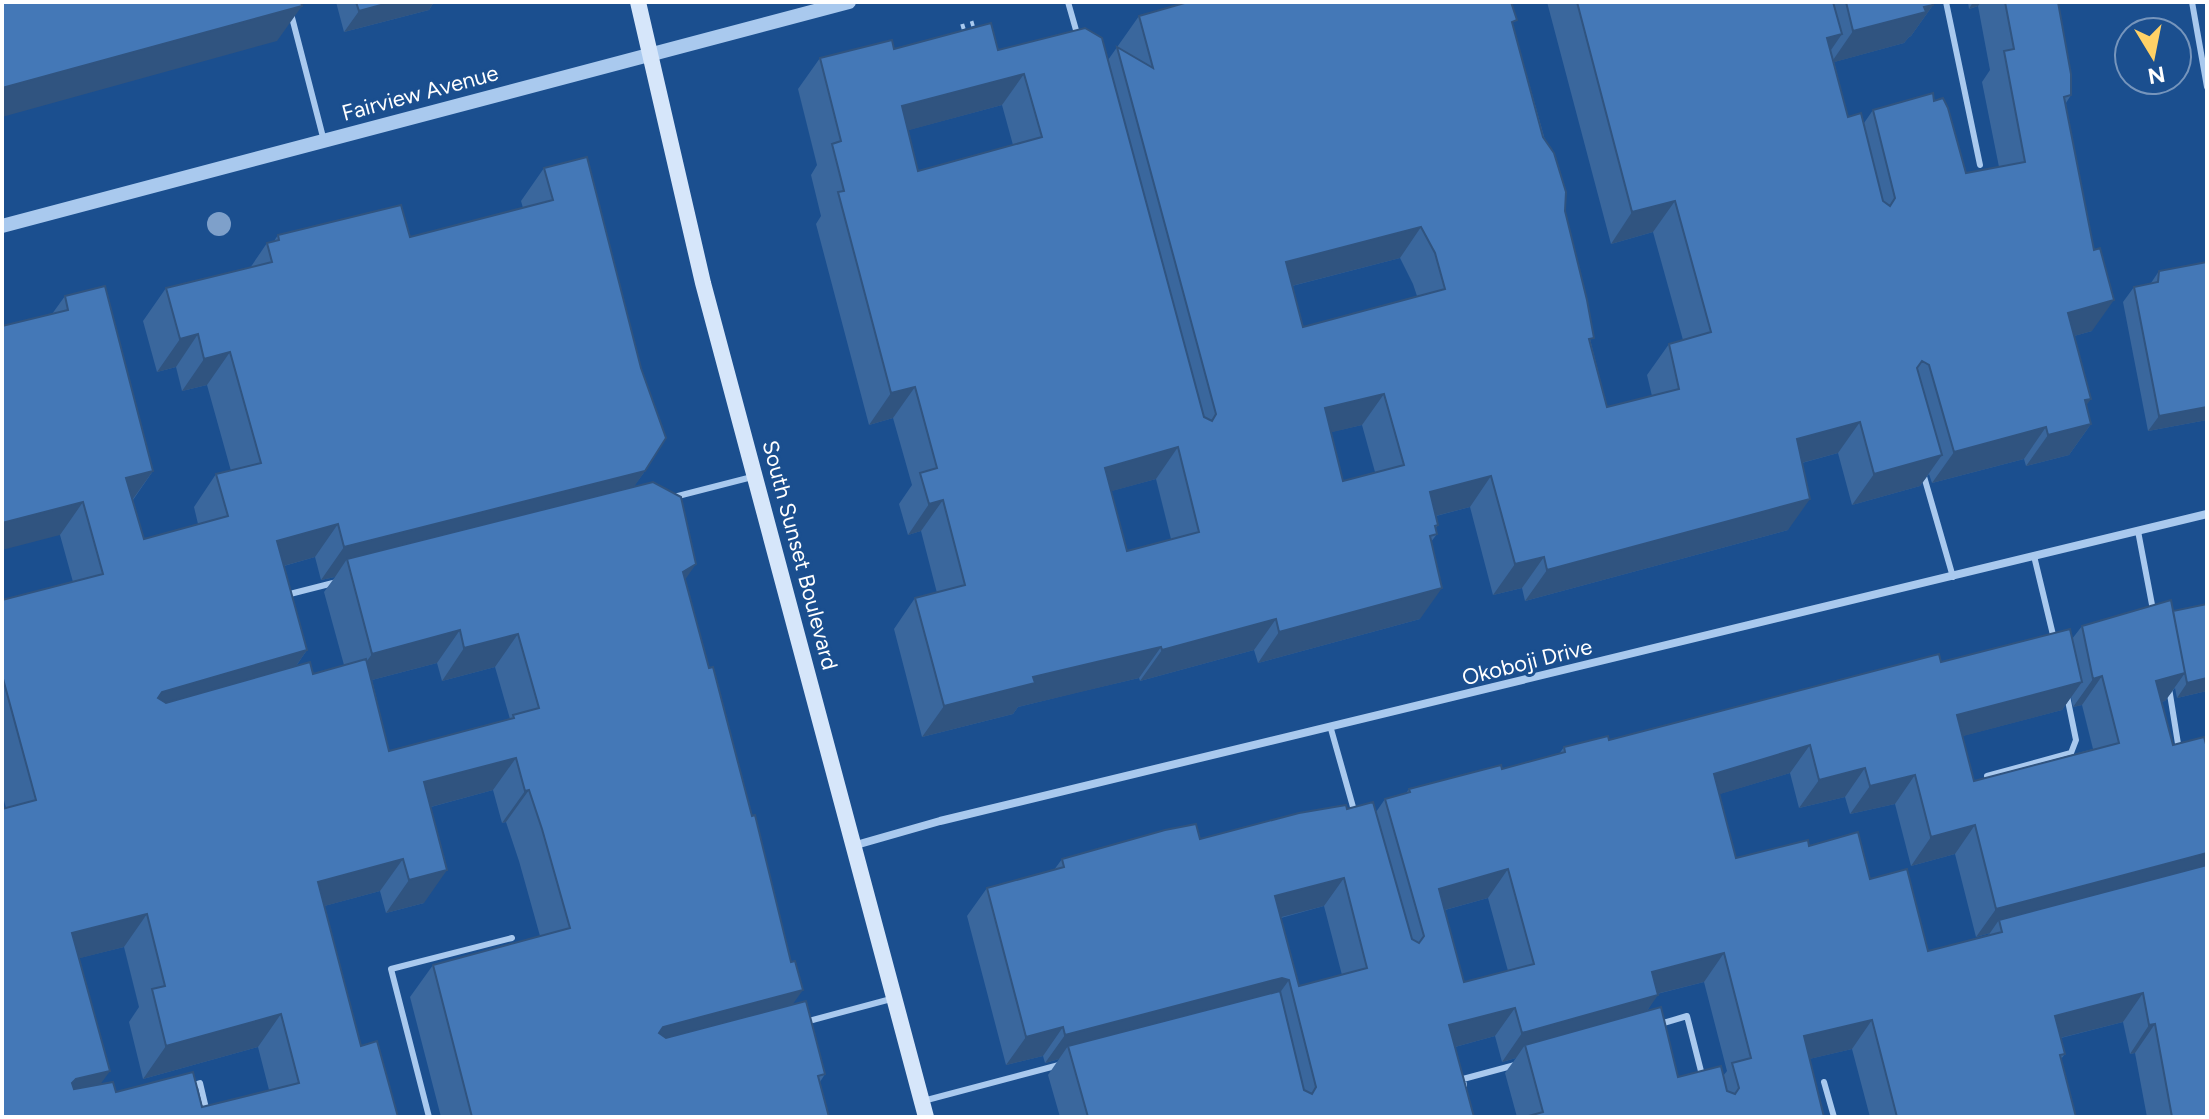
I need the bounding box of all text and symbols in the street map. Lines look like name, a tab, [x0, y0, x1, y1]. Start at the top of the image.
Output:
north arrow	[2113, 16, 2193, 96]
street label: Fairview Avenue	[339, 59, 501, 127]
text: N	[2146, 60, 2167, 90]
street label: South Sunset Boulevard	[756, 437, 844, 673]
street label: Okoboji Drive	[1459, 633, 1595, 691]

